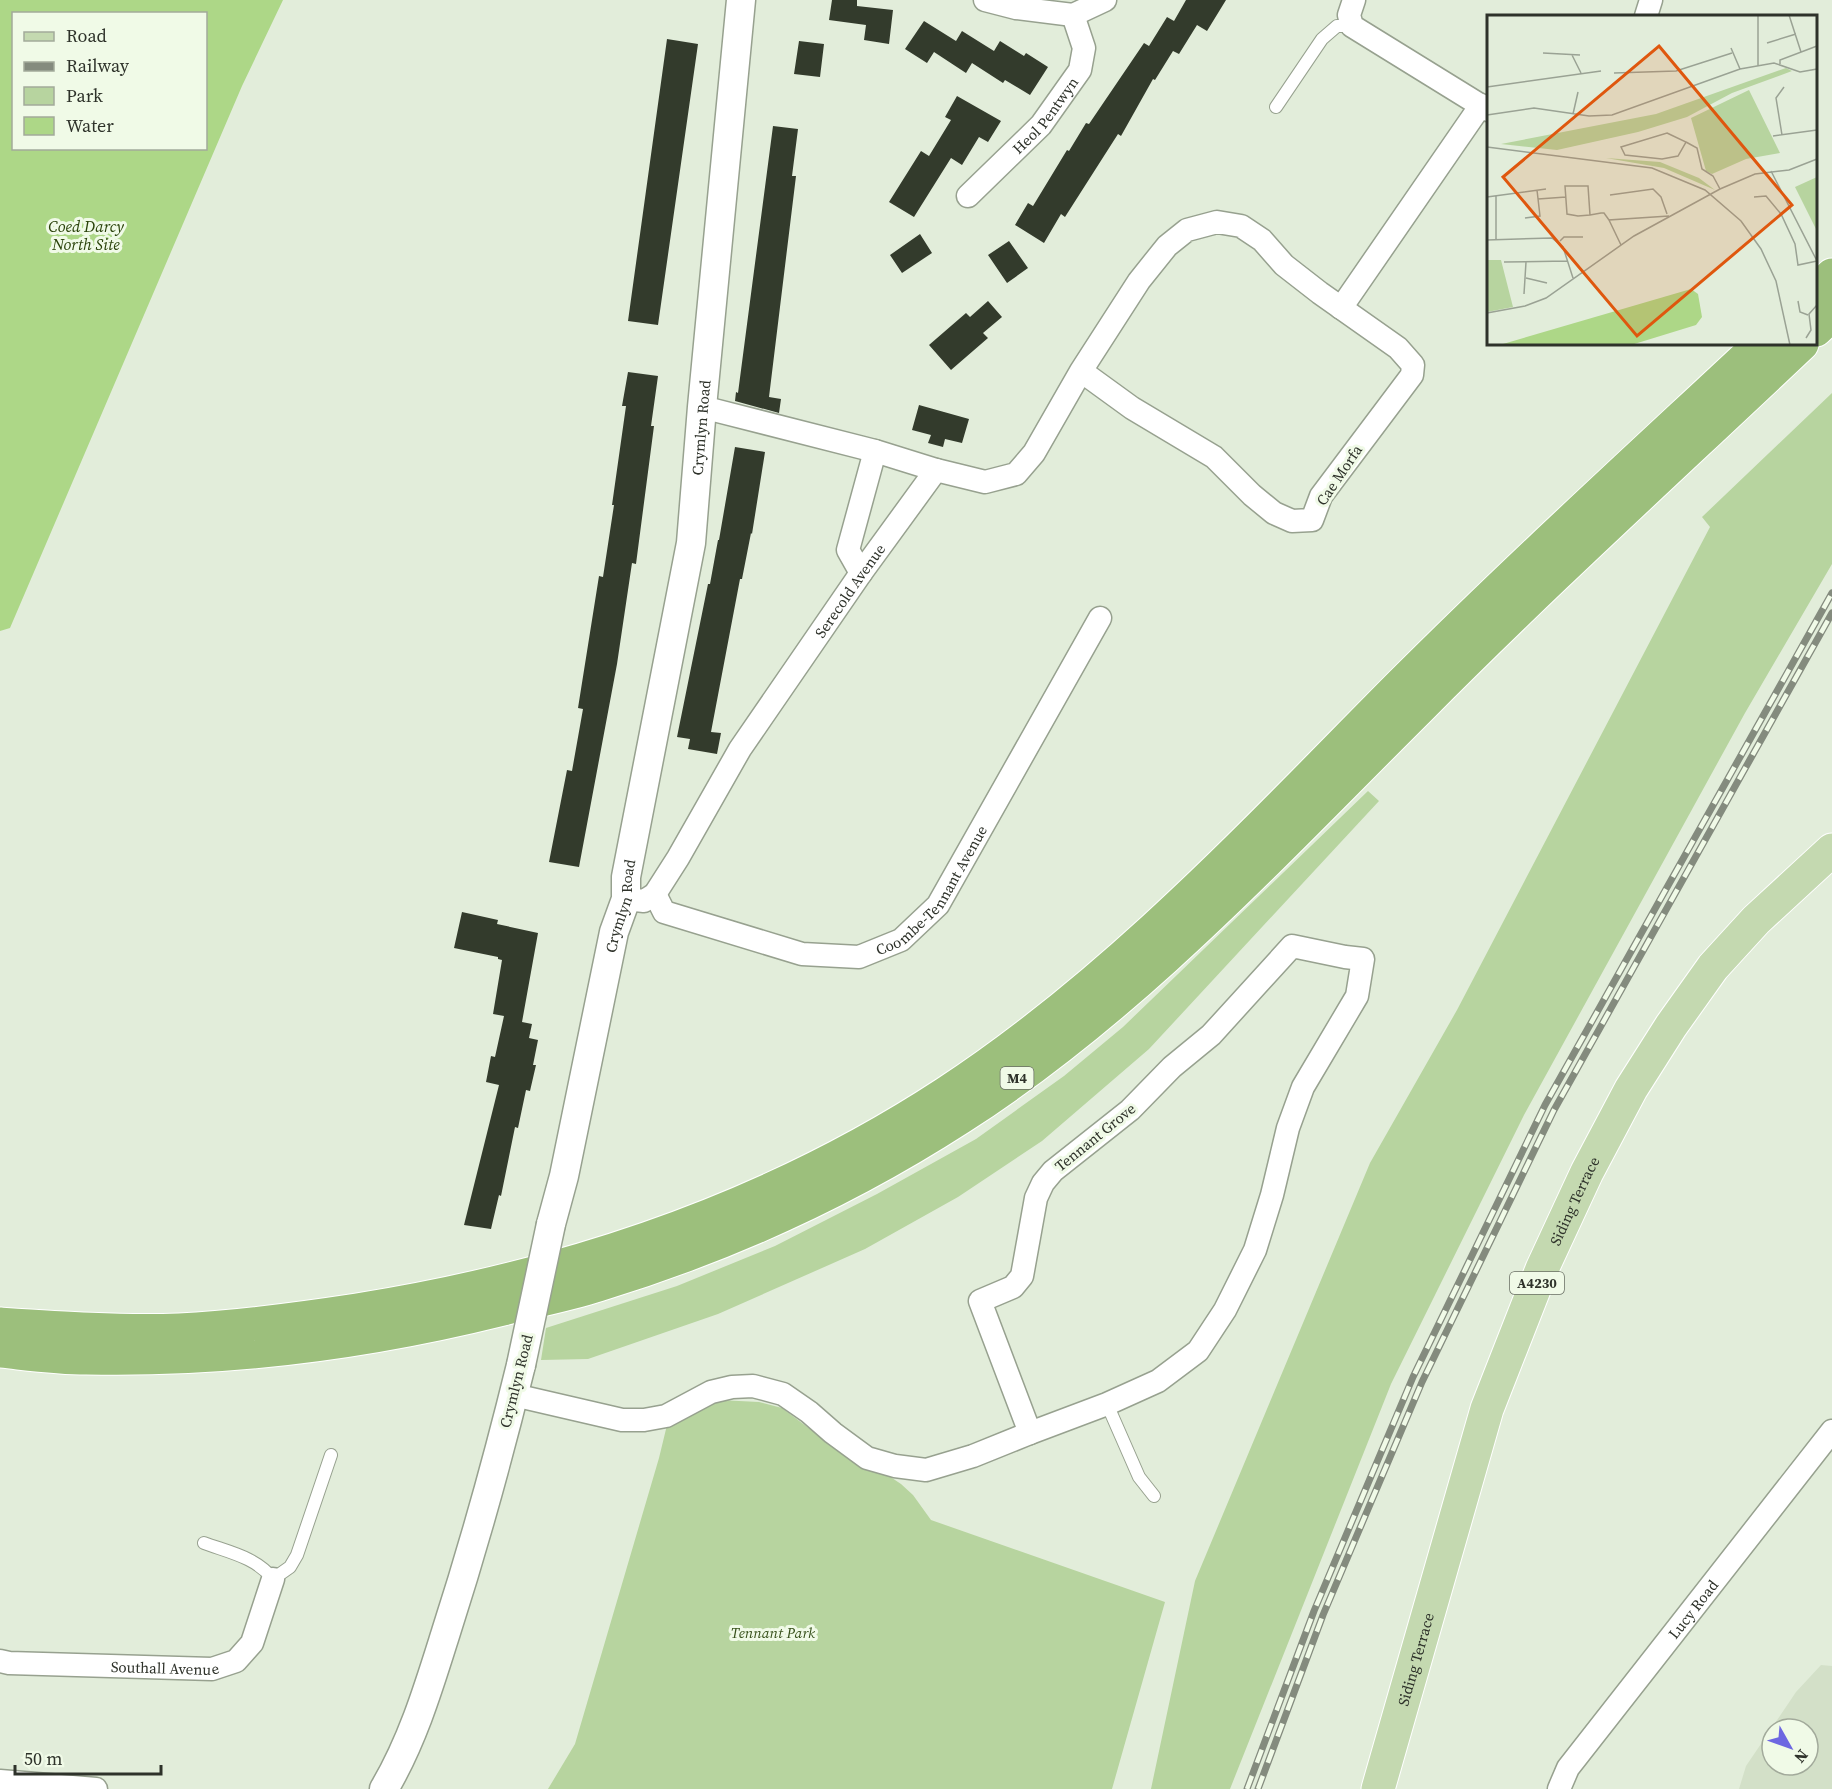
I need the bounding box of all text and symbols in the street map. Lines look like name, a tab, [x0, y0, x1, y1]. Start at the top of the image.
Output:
legend	[12, 12, 207, 150]
inset map	[1487, 15, 1817, 345]
text: Road	[66, 23, 107, 48]
text: Railway	[66, 53, 130, 78]
street label: Heol Pentwyn	[1007, 72, 1083, 158]
text: Park	[66, 83, 103, 108]
text: Water	[66, 113, 114, 138]
water label: Coed Darcy North Site	[48, 215, 124, 255]
street label: Crymlyn Road	[686, 378, 715, 476]
street label: Cae Morfa	[1311, 440, 1367, 509]
street label: Serecold Avenue	[809, 539, 890, 642]
street label: Coombe-Tennant Avenue	[872, 821, 992, 960]
street label: Crymlyn Road	[600, 857, 640, 954]
road number: M4	[1000, 1067, 1034, 1089]
street label: Tennant Grove	[1050, 1098, 1140, 1176]
street label: Siding Terrace	[1544, 1152, 1604, 1249]
road number: A4230	[1510, 1272, 1564, 1294]
street label: Crymlyn Road	[494, 1332, 538, 1430]
street label: Lucy Road	[1663, 1575, 1723, 1643]
street label: Siding Terrace	[1392, 1610, 1439, 1708]
park label: Tennant Park	[731, 1622, 816, 1643]
street label: Southall Avenue	[111, 1656, 222, 1679]
north arrow	[1760, 1717, 1820, 1777]
scale bar	[15, 1738, 160, 1776]
text: N	[1789, 1745, 1814, 1768]
text: 50 m	[24, 1746, 62, 1771]

